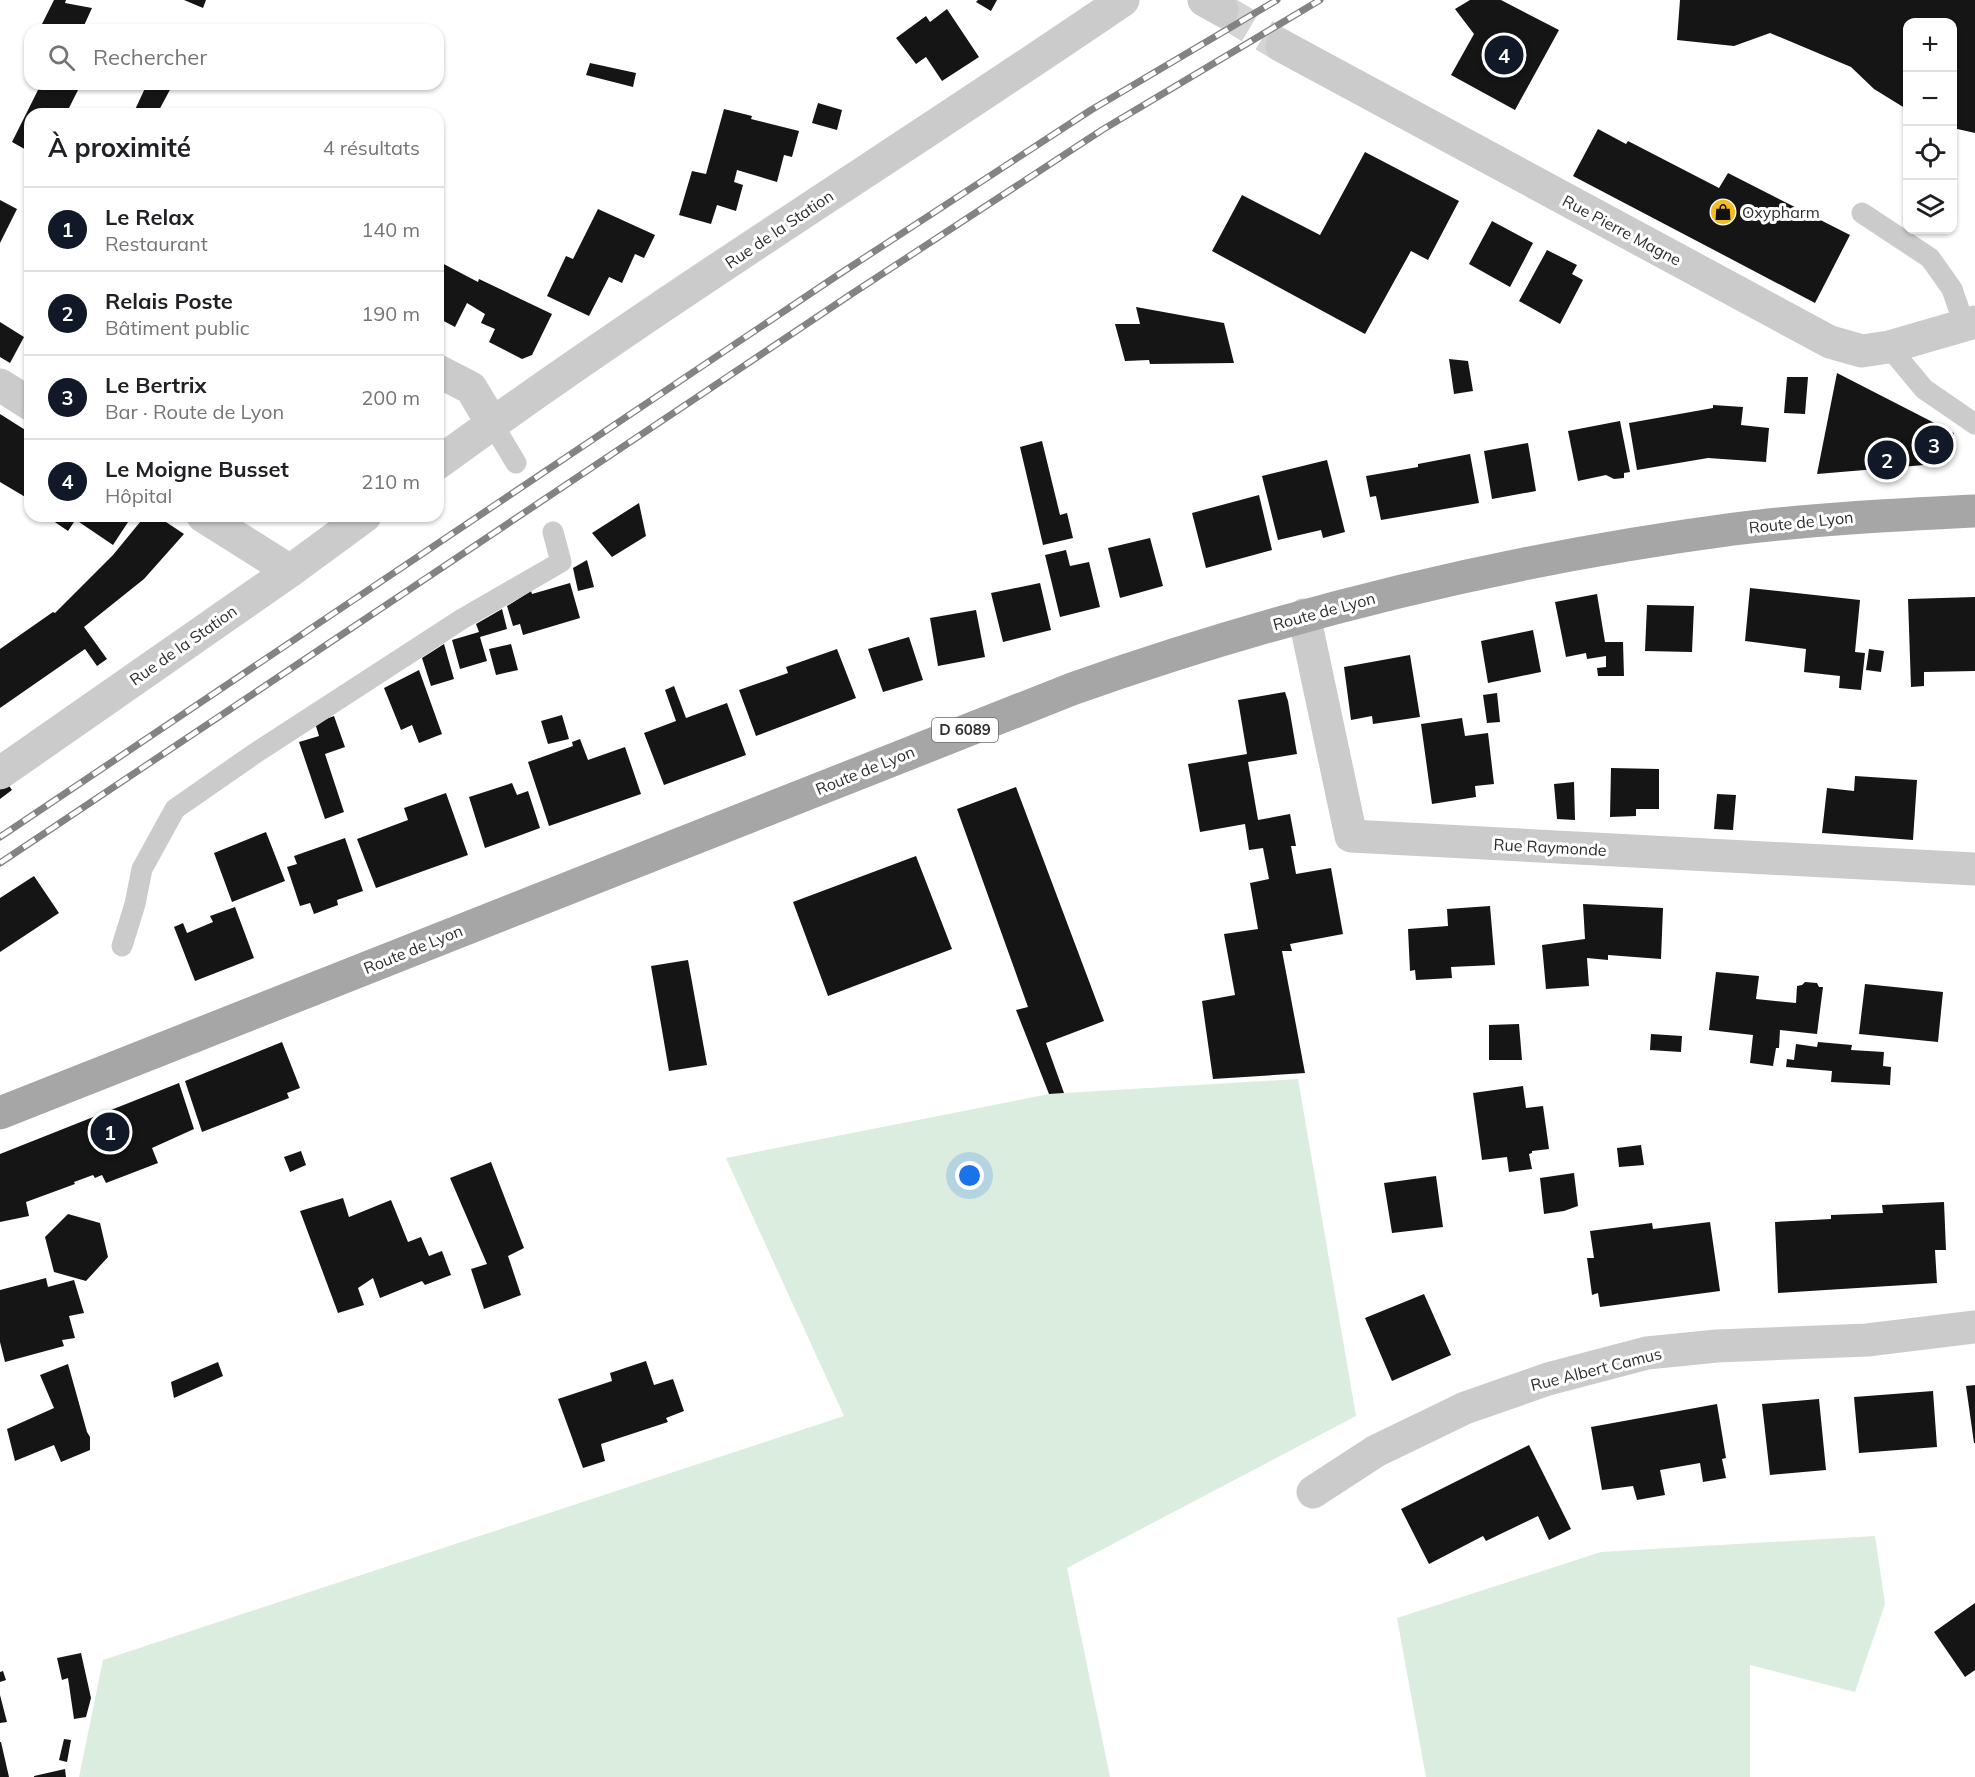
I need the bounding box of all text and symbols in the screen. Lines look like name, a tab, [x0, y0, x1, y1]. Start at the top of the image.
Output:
map controls	[1903, 18, 1957, 234]
button: +	[1903, 18, 1957, 72]
search box	[24, 24, 444, 90]
pin: 4	[1484, 32, 1524, 78]
icon: search	[45, 41, 78, 74]
text: Rechercher	[93, 43, 207, 71]
button: −	[1903, 72, 1957, 126]
button: locate	[1903, 126, 1957, 180]
text: À proximité	[48, 131, 191, 164]
text: 4 résultats	[323, 135, 420, 160]
button: layers	[1903, 180, 1957, 234]
street label: Rue de la Station	[721, 185, 837, 273]
street label: Rue Pierre Magne	[1559, 190, 1685, 270]
shop icon: Oxypharm	[1708, 197, 1738, 227]
place label: Oxypharm	[1742, 202, 1820, 222]
text: Le Relax	[105, 203, 194, 231]
text: 1	[62, 217, 74, 242]
text: 140 m	[361, 217, 420, 242]
text: Restaurant	[105, 231, 208, 256]
text: Relais Poste	[105, 287, 233, 315]
text: 2	[62, 301, 74, 326]
text: 190 m	[361, 301, 420, 326]
text: Bâtiment public	[105, 315, 250, 340]
text: Le Bertrix	[105, 371, 207, 399]
text: 3	[62, 385, 74, 410]
text: 200 m	[361, 385, 420, 410]
text: Bar · Route de Lyon	[105, 399, 284, 424]
pin: 3	[1914, 422, 1954, 468]
pin: 2	[1868, 438, 1906, 482]
text: Le Moigne Busset	[105, 455, 289, 483]
text: 4	[62, 469, 74, 494]
text: 210 m	[361, 469, 420, 494]
text: Hôpital	[105, 483, 172, 508]
street label: Route de Lyon	[1748, 507, 1854, 537]
street label: Route de Lyon	[1271, 588, 1377, 634]
street label: Rue de la Station	[126, 601, 240, 689]
road number: D 6089	[932, 718, 998, 742]
street label: Route de Lyon	[813, 741, 917, 799]
street label: Rue Raymonde	[1493, 834, 1607, 860]
street label: Route de Lyon	[361, 920, 465, 978]
pin: 1	[90, 1110, 130, 1154]
your location	[955, 1161, 984, 1190]
street label: Rue Albert Camus	[1528, 1343, 1664, 1395]

